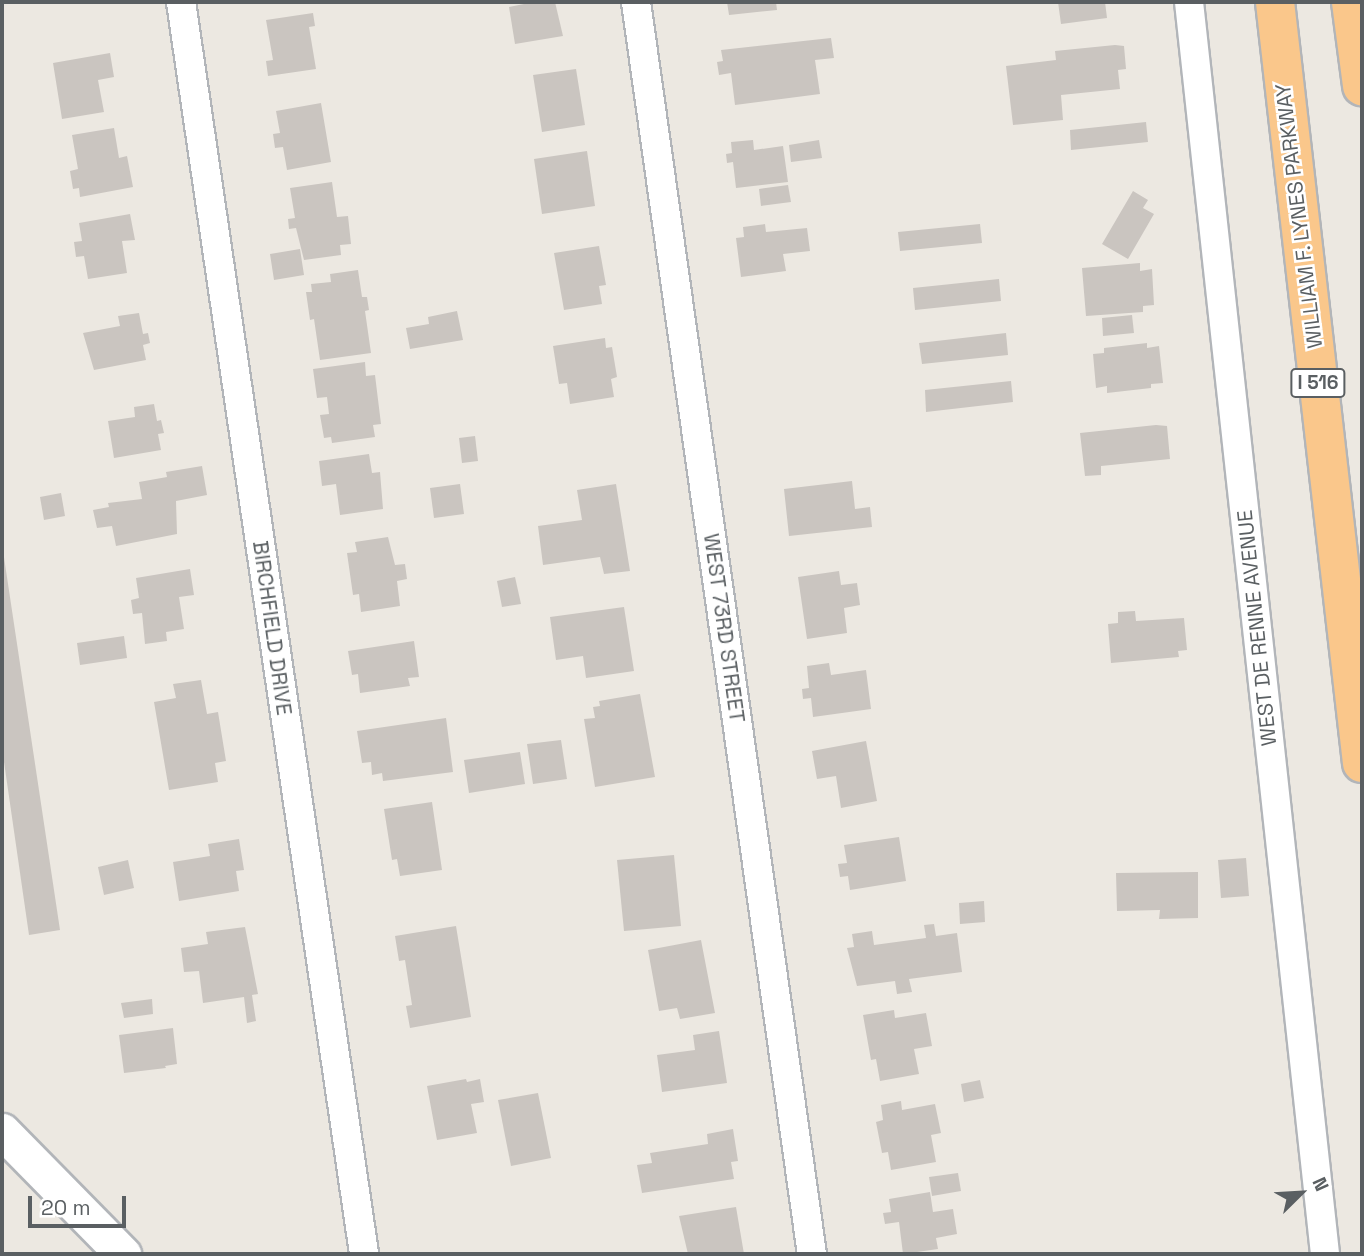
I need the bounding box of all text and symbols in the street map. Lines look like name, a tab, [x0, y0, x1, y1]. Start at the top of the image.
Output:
street label: WILLIAM F. LYNES PARKWAY	[1270, 82, 1328, 350]
road number: I 516	[1290, 368, 1346, 398]
street label: WEST DE RENNE AVENUE	[1232, 508, 1282, 748]
street label: WEST 73RD STREET	[698, 532, 750, 724]
street label: BIRCHFIELD DRIVE	[247, 539, 297, 717]
north arrow	[1266, 1158, 1336, 1228]
text: N	[1307, 1173, 1335, 1195]
scale bar	[32, 1182, 130, 1226]
text: 20 m	[41, 1194, 91, 1221]

